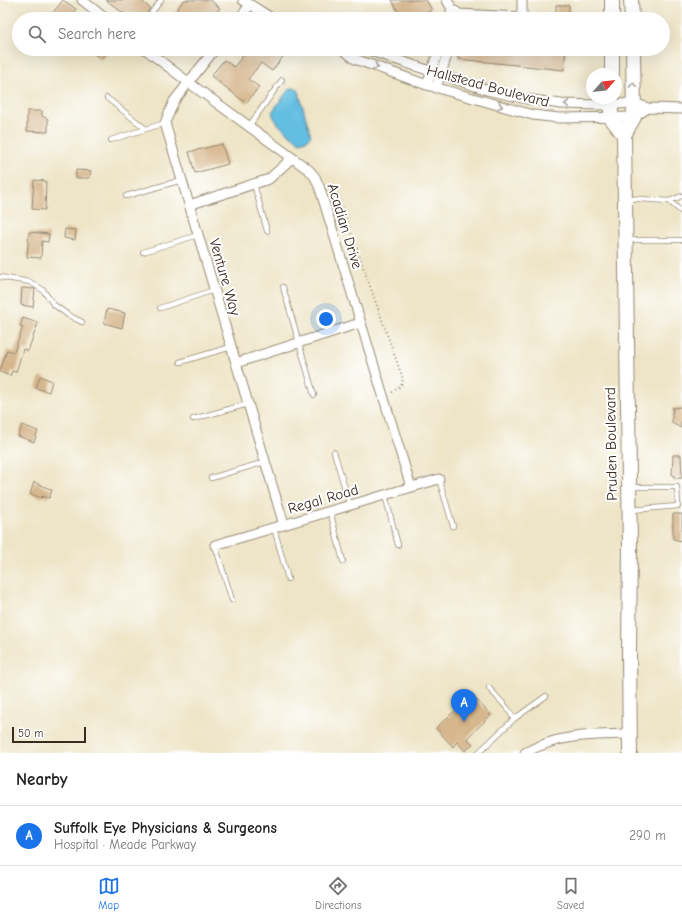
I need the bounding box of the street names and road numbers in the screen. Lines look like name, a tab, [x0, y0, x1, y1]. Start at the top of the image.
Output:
street label: Hallstead Boulevard	[425, 61, 551, 111]
street label: Acadian Drive	[323, 181, 367, 271]
street label: Venture Way	[205, 236, 245, 318]
street label: Pruden Boulevard	[601, 387, 621, 501]
street label: Regal Road	[286, 480, 360, 518]

